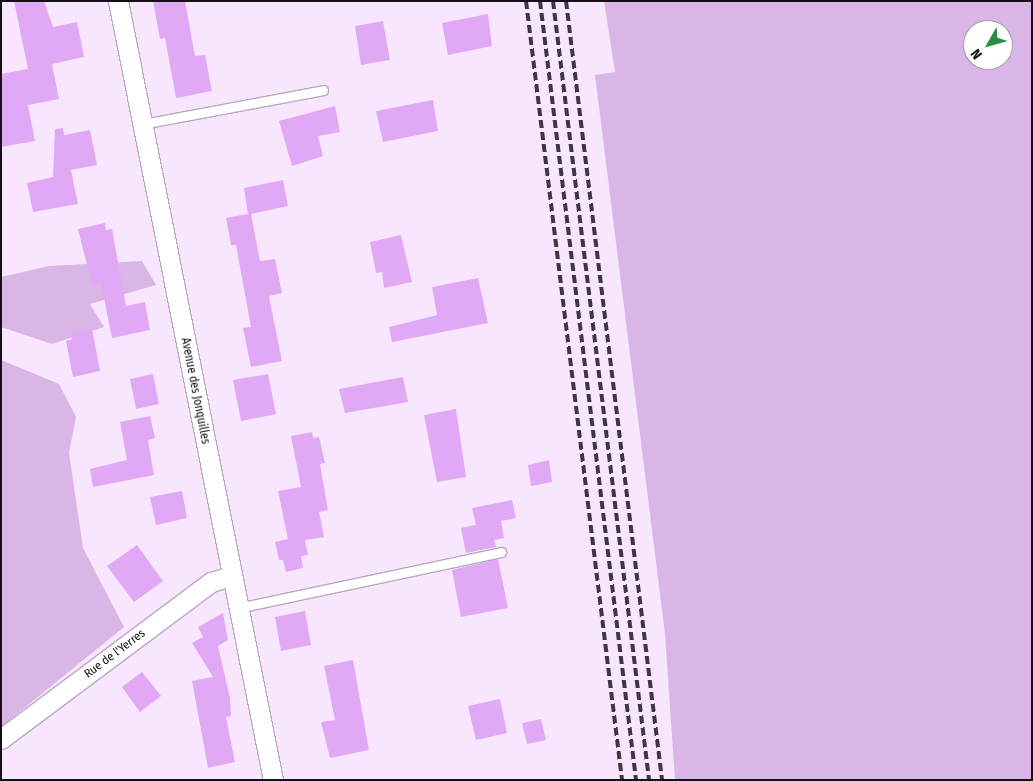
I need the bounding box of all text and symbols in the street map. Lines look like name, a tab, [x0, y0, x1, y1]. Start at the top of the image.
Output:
north arrow	[963, 20, 1013, 70]
text: N	[967, 45, 986, 62]
street label: Avenue des Jonquilles	[178, 337, 212, 445]
street label: Rue de l'Yerres	[82, 626, 148, 682]

